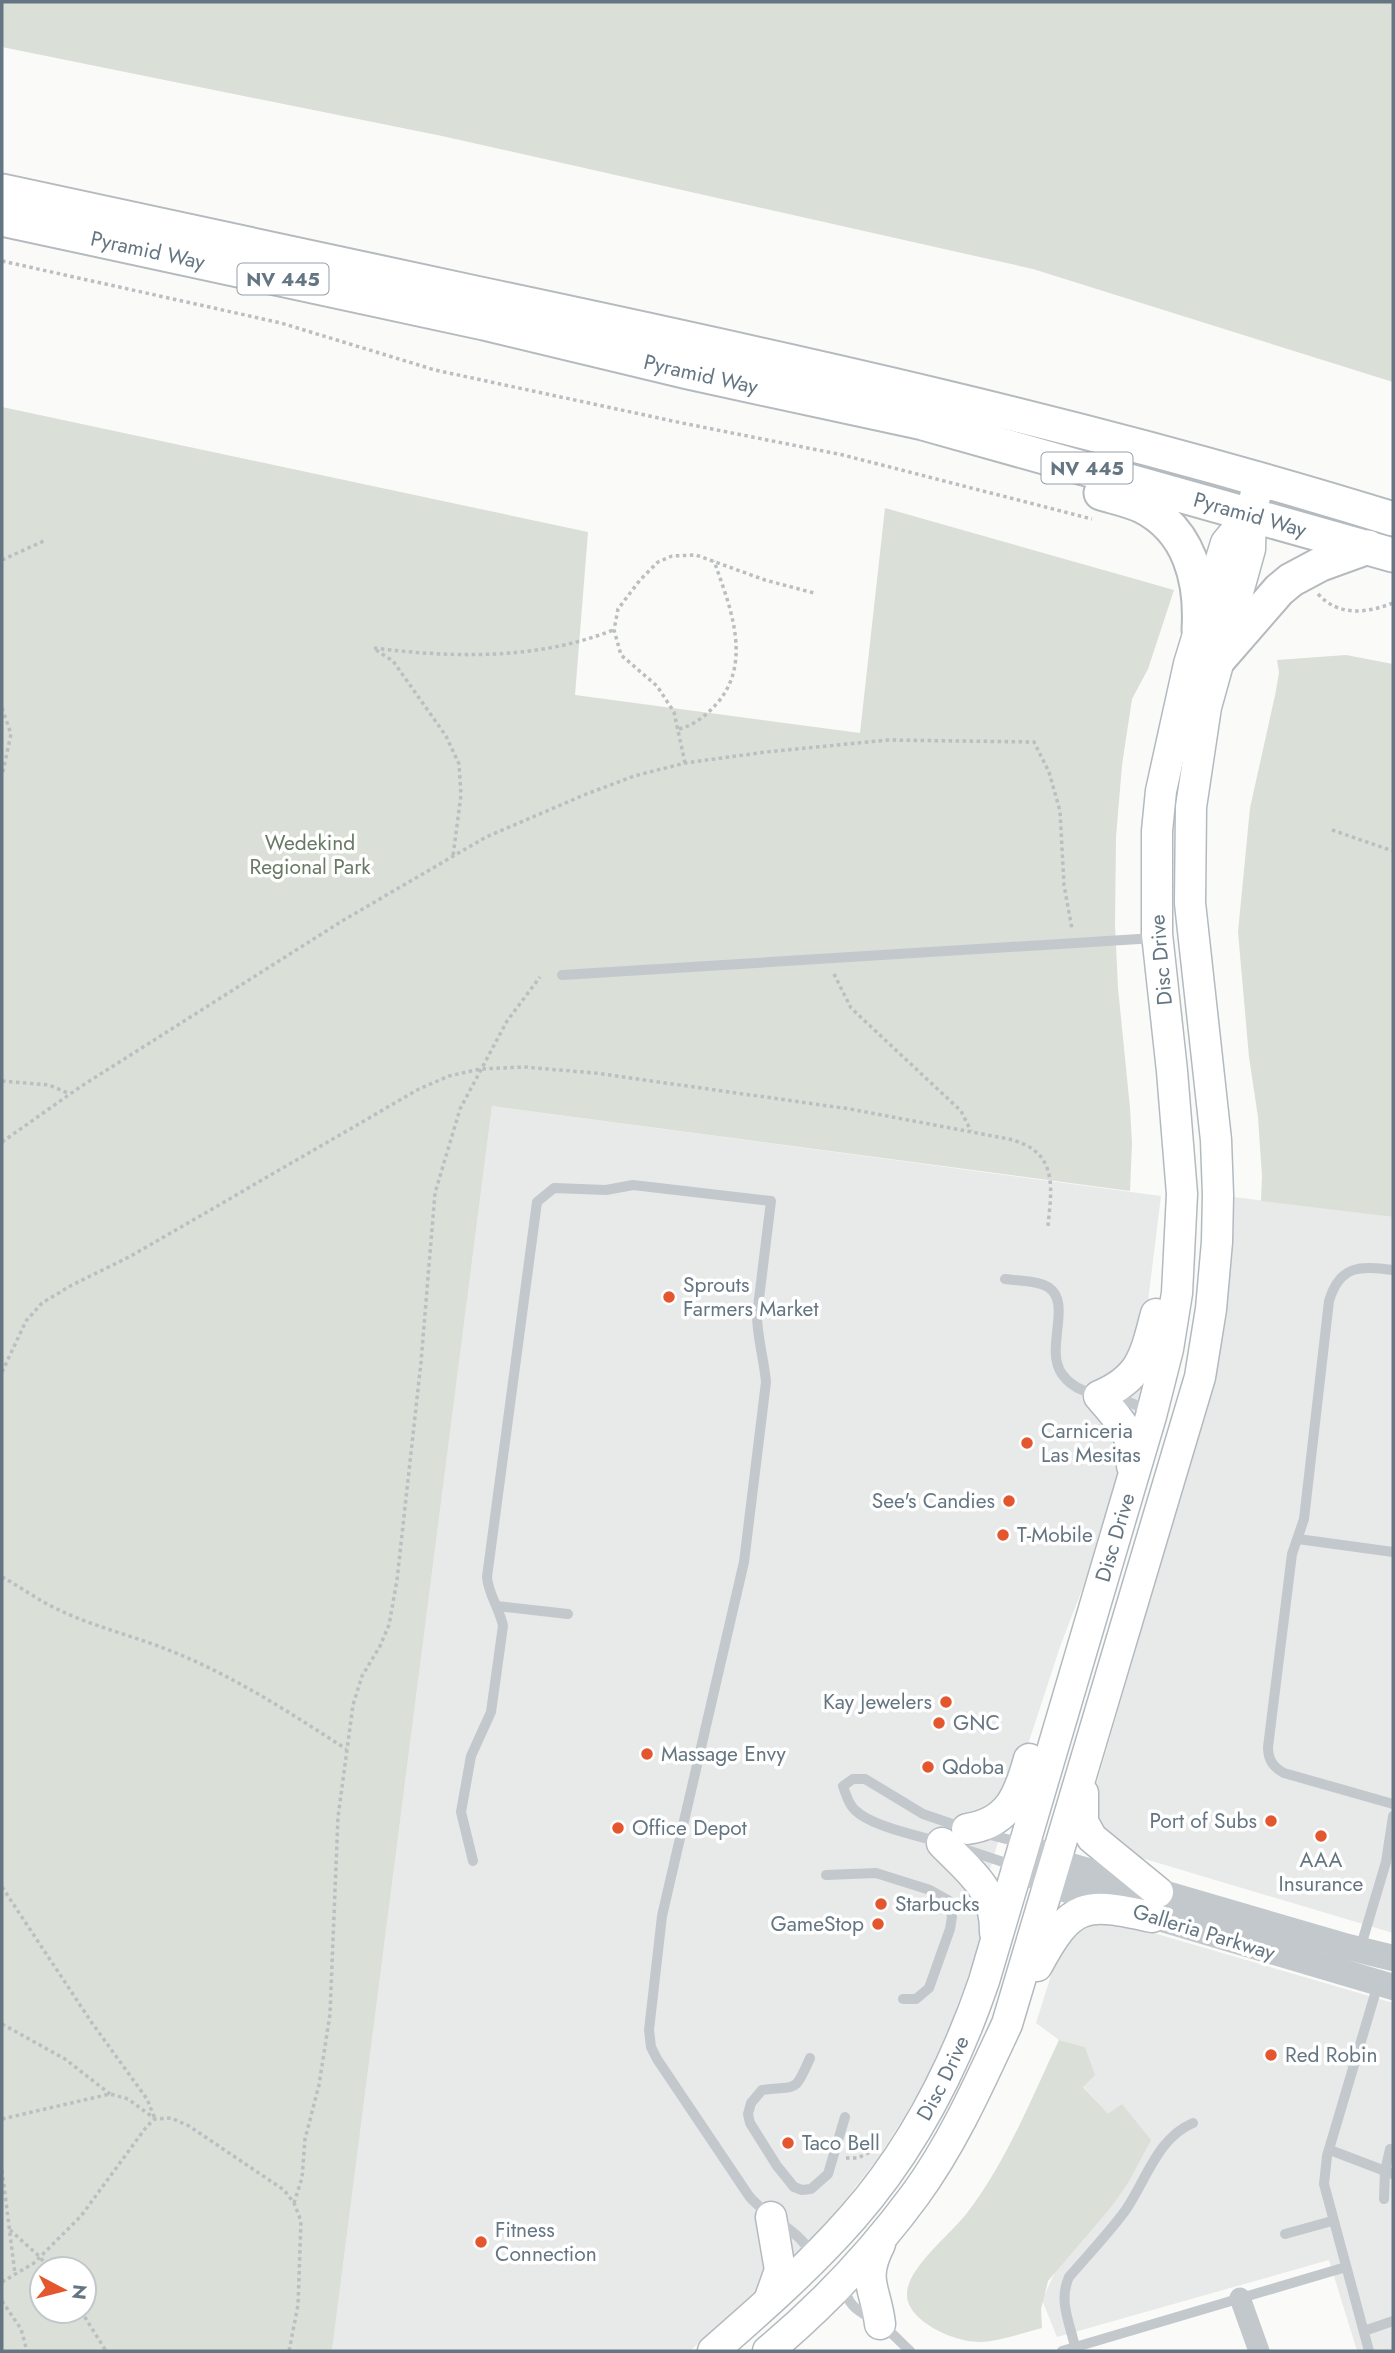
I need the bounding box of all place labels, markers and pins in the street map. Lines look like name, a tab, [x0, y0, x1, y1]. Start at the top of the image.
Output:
place label: Sprouts Farmers Market	[683, 1270, 818, 1324]
marker: Sprouts Farmers Market	[661, 1289, 677, 1305]
place label: Carniceria Las Mesitas	[1041, 1416, 1141, 1470]
marker: Carniceria Las Mesitas	[1019, 1435, 1035, 1451]
place label: See's Candies	[872, 1486, 995, 1516]
marker: See's Candies	[1001, 1493, 1017, 1509]
place label: T-Mobile	[1017, 1520, 1093, 1550]
marker: T-Mobile	[995, 1527, 1011, 1543]
place label: Kay Jewelers	[823, 1687, 932, 1717]
marker: Kay Jewelers	[938, 1694, 954, 1710]
place label: GNC	[953, 1708, 1000, 1738]
marker: GNC	[931, 1715, 947, 1731]
place label: Massage Envy	[661, 1739, 787, 1769]
marker: Massage Envy	[639, 1746, 655, 1762]
place label: Qdoba	[942, 1752, 1004, 1782]
marker: Qdoba	[920, 1759, 936, 1775]
place label: Port of Subs	[1149, 1806, 1257, 1836]
place label: Office Depot	[632, 1813, 747, 1843]
marker: Port of Subs	[1263, 1813, 1279, 1829]
marker: Office Depot	[610, 1820, 626, 1836]
marker: AAA Insurance	[1313, 1828, 1329, 1844]
place label: AAA Insurance	[1279, 1845, 1364, 1899]
place label: Starbucks	[895, 1889, 980, 1919]
marker: Starbucks	[873, 1896, 889, 1912]
place label: GameStop	[770, 1909, 864, 1939]
marker: GameStop	[870, 1916, 886, 1932]
place label: Red Robin	[1285, 2040, 1378, 2070]
marker: Red Robin	[1263, 2047, 1279, 2063]
place label: Taco Bell	[802, 2128, 880, 2158]
marker: Taco Bell	[780, 2135, 796, 2151]
place label: Fitness Connection	[495, 2215, 597, 2269]
marker: Fitness Connection	[473, 2234, 489, 2250]

